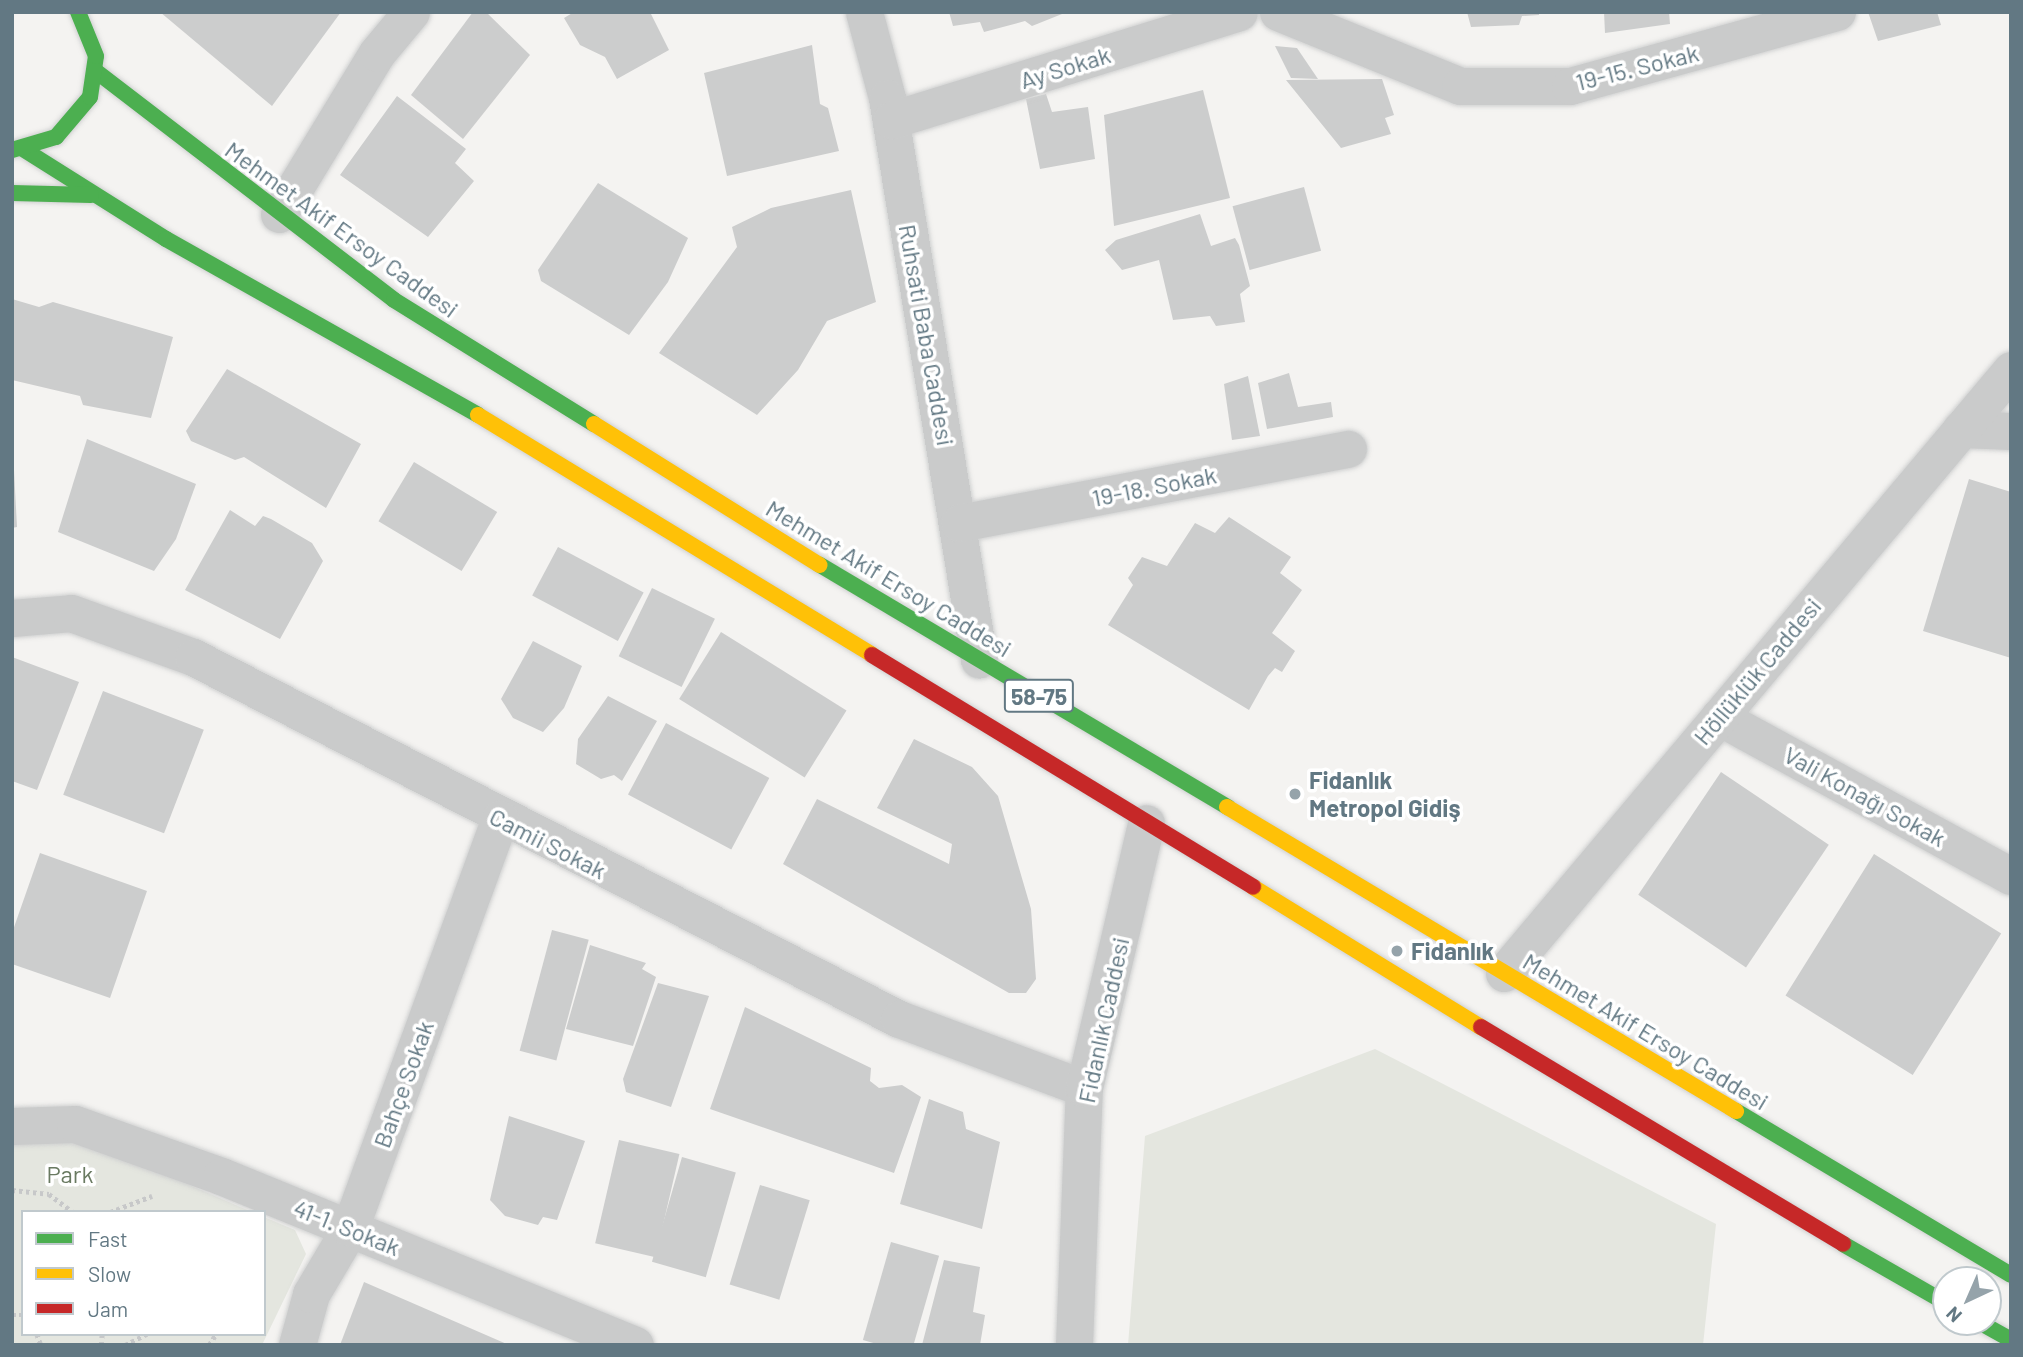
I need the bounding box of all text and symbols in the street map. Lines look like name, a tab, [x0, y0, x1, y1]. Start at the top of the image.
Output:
street label: 19-15. Sokak	[1573, 38, 1701, 96]
street label: Ay Sokak	[1016, 40, 1114, 94]
street label: Mehmet Akif Ersoy Caddesi	[220, 135, 464, 323]
street label: Ruhsati Baba Caddesi	[893, 222, 961, 448]
street label: 19-18. Sokak	[1089, 460, 1219, 512]
street label: Mehmet Akif Ersoy Caddesi	[761, 493, 1017, 663]
street label: Höllüklük Caddesi	[1687, 592, 1827, 750]
road number: 58-75	[1002, 676, 1076, 716]
street label: Vali Konağı Sokak	[1779, 740, 1951, 852]
place label: Fidanlık Metropol Gidiş	[1309, 766, 1461, 822]
marker: Fidanlık Metropol Gidiş	[1287, 786, 1303, 802]
street label: Camii Sokak	[485, 801, 611, 885]
street label: Fidanlık Caddesi	[1071, 935, 1135, 1105]
place label: Fidanlık	[1411, 937, 1494, 965]
marker: Fidanlık	[1389, 943, 1405, 959]
street label: Mehmet Akif Ersoy Caddesi	[1518, 946, 1774, 1116]
street label: Bahçe Sokak	[367, 1017, 439, 1151]
park label: Park	[46, 1160, 94, 1188]
street label: 41-1. Sokak	[290, 1193, 404, 1261]
legend	[21, 1210, 266, 1336]
text: Fast	[88, 1226, 128, 1251]
text: Slow	[88, 1261, 131, 1286]
north arrow	[1932, 1266, 2002, 1336]
text: Jam	[88, 1296, 128, 1321]
text: N	[1941, 1302, 1966, 1328]

